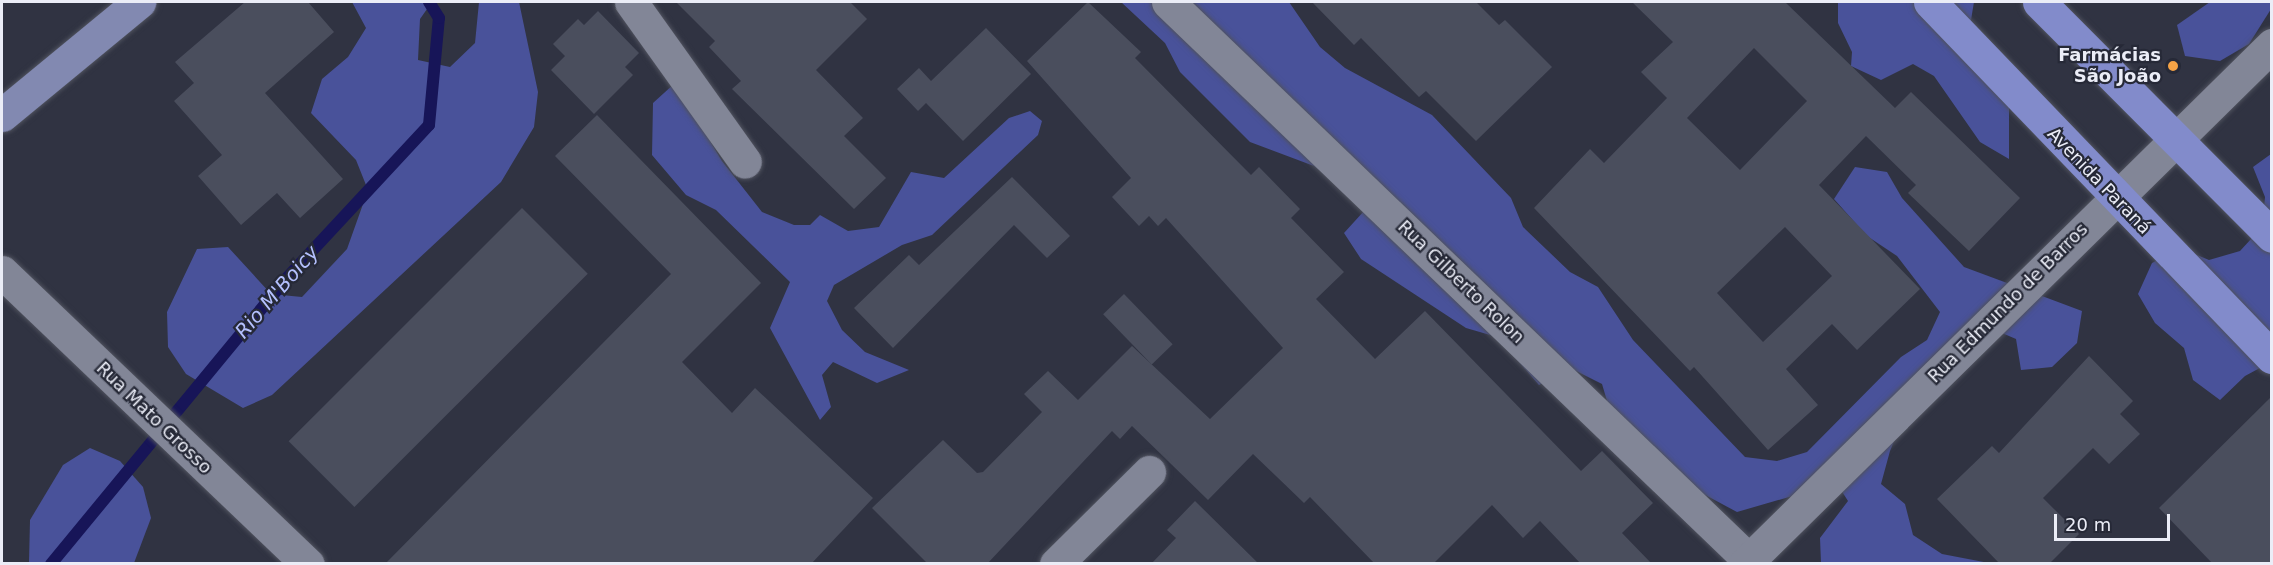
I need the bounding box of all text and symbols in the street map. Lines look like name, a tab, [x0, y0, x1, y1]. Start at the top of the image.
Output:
place label: Farmácias São João	[2058, 45, 2161, 88]
marker: Farmácias São João	[2166, 59, 2180, 73]
street label: Avenida Paraná	[2043, 123, 2155, 239]
street label: Rua Gilberto Rolon	[1393, 216, 1529, 348]
street label: Rua Edmundo de Barros	[1924, 219, 2092, 387]
water label: Rio M'Boicy	[230, 241, 324, 343]
street label: Rua Mato Grosso	[92, 357, 216, 479]
scale bar	[2057, 502, 2172, 540]
text: 20 m	[2065, 514, 2111, 535]

